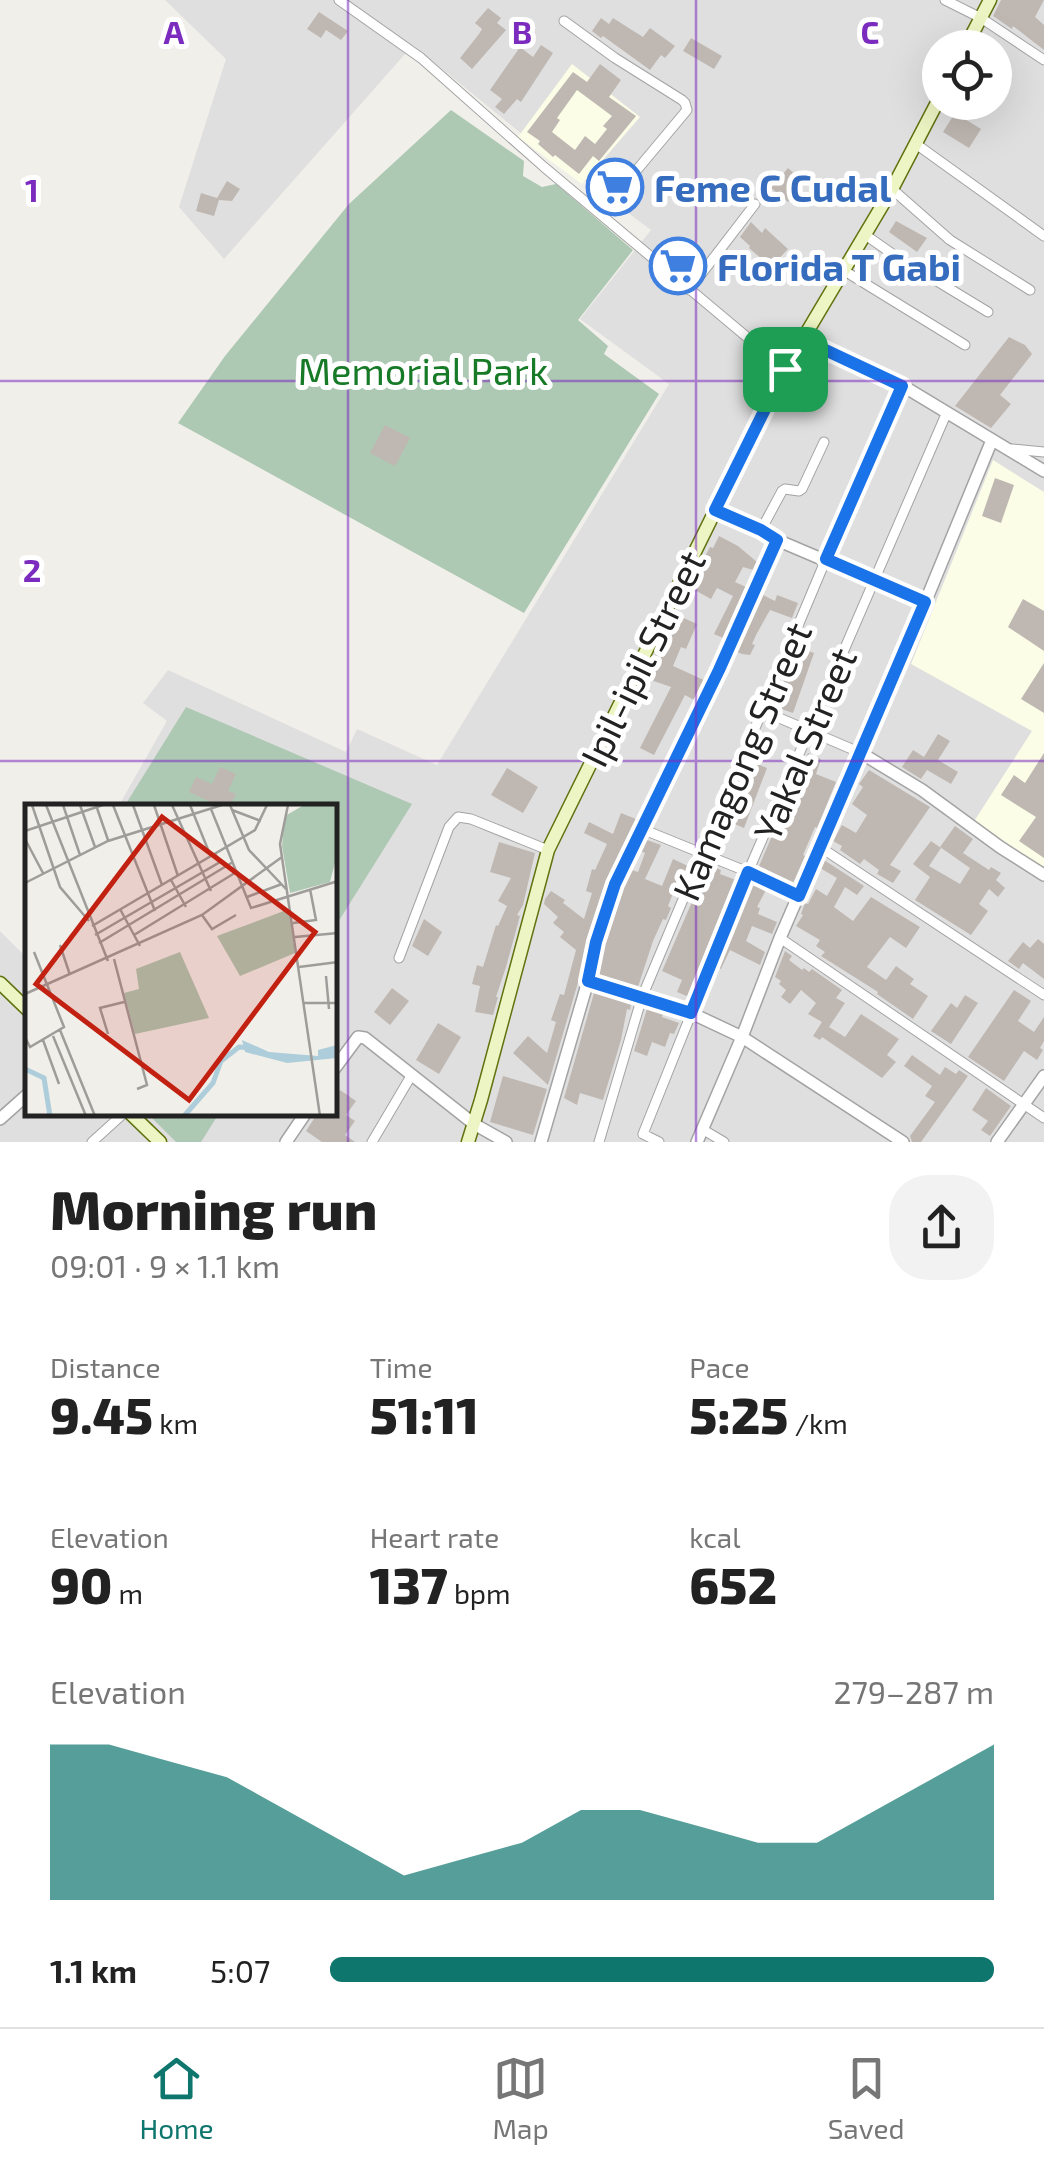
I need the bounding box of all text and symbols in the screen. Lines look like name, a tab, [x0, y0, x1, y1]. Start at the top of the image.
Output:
text: A	[164, 12, 185, 50]
text: B	[512, 12, 532, 50]
text: C	[861, 12, 879, 50]
map controls	[922, 30, 1012, 120]
button: locate	[922, 30, 1012, 120]
supermarket icon: Feme C Cudal	[585, 157, 645, 217]
place label: Feme C Cudal	[654, 164, 892, 210]
text: 1	[25, 170, 39, 208]
supermarket icon: Florida T Gabi	[648, 236, 708, 296]
place label: Florida T Gabi	[717, 243, 961, 289]
pin	[743, 327, 828, 412]
icon: arrive	[758, 342, 813, 397]
park label: Memorial Park	[298, 347, 548, 393]
street label: Ipil-ipil Street	[570, 543, 714, 773]
text: 2	[23, 550, 41, 588]
street label: Kamagong Street	[662, 615, 820, 907]
street label: Yakal Street	[743, 641, 865, 847]
inset map	[25, 804, 338, 1117]
text: Morning run	[50, 1175, 378, 1241]
button: share	[889, 1175, 994, 1280]
text: 09:01 · 9 × 1.1 km	[50, 1246, 280, 1284]
text: Distance	[50, 1350, 161, 1384]
text: Time	[370, 1350, 432, 1384]
text: Pace	[689, 1350, 750, 1384]
text: 9.45	[50, 1384, 153, 1444]
text: 51:11	[370, 1384, 479, 1444]
text: 5:25	[689, 1384, 788, 1444]
text: km	[153, 1406, 198, 1440]
text: /km	[788, 1406, 848, 1440]
text: Elevation	[50, 1520, 169, 1554]
text: Heart rate	[370, 1520, 499, 1554]
text: kcal	[689, 1520, 741, 1554]
text: 90	[50, 1554, 112, 1614]
text: 137	[370, 1554, 448, 1614]
text: 652	[689, 1554, 777, 1614]
text: m	[112, 1576, 143, 1610]
text: bpm	[448, 1576, 511, 1610]
text: Elevation	[50, 1672, 186, 1710]
text: 279–287 m	[833, 1672, 994, 1710]
text: 1.1 km	[50, 1951, 137, 1989]
text: 5:07	[210, 1951, 270, 1989]
tab: Home	[139, 2051, 214, 2145]
tab: Map	[493, 2051, 549, 2145]
tab: Saved	[828, 2051, 905, 2145]

